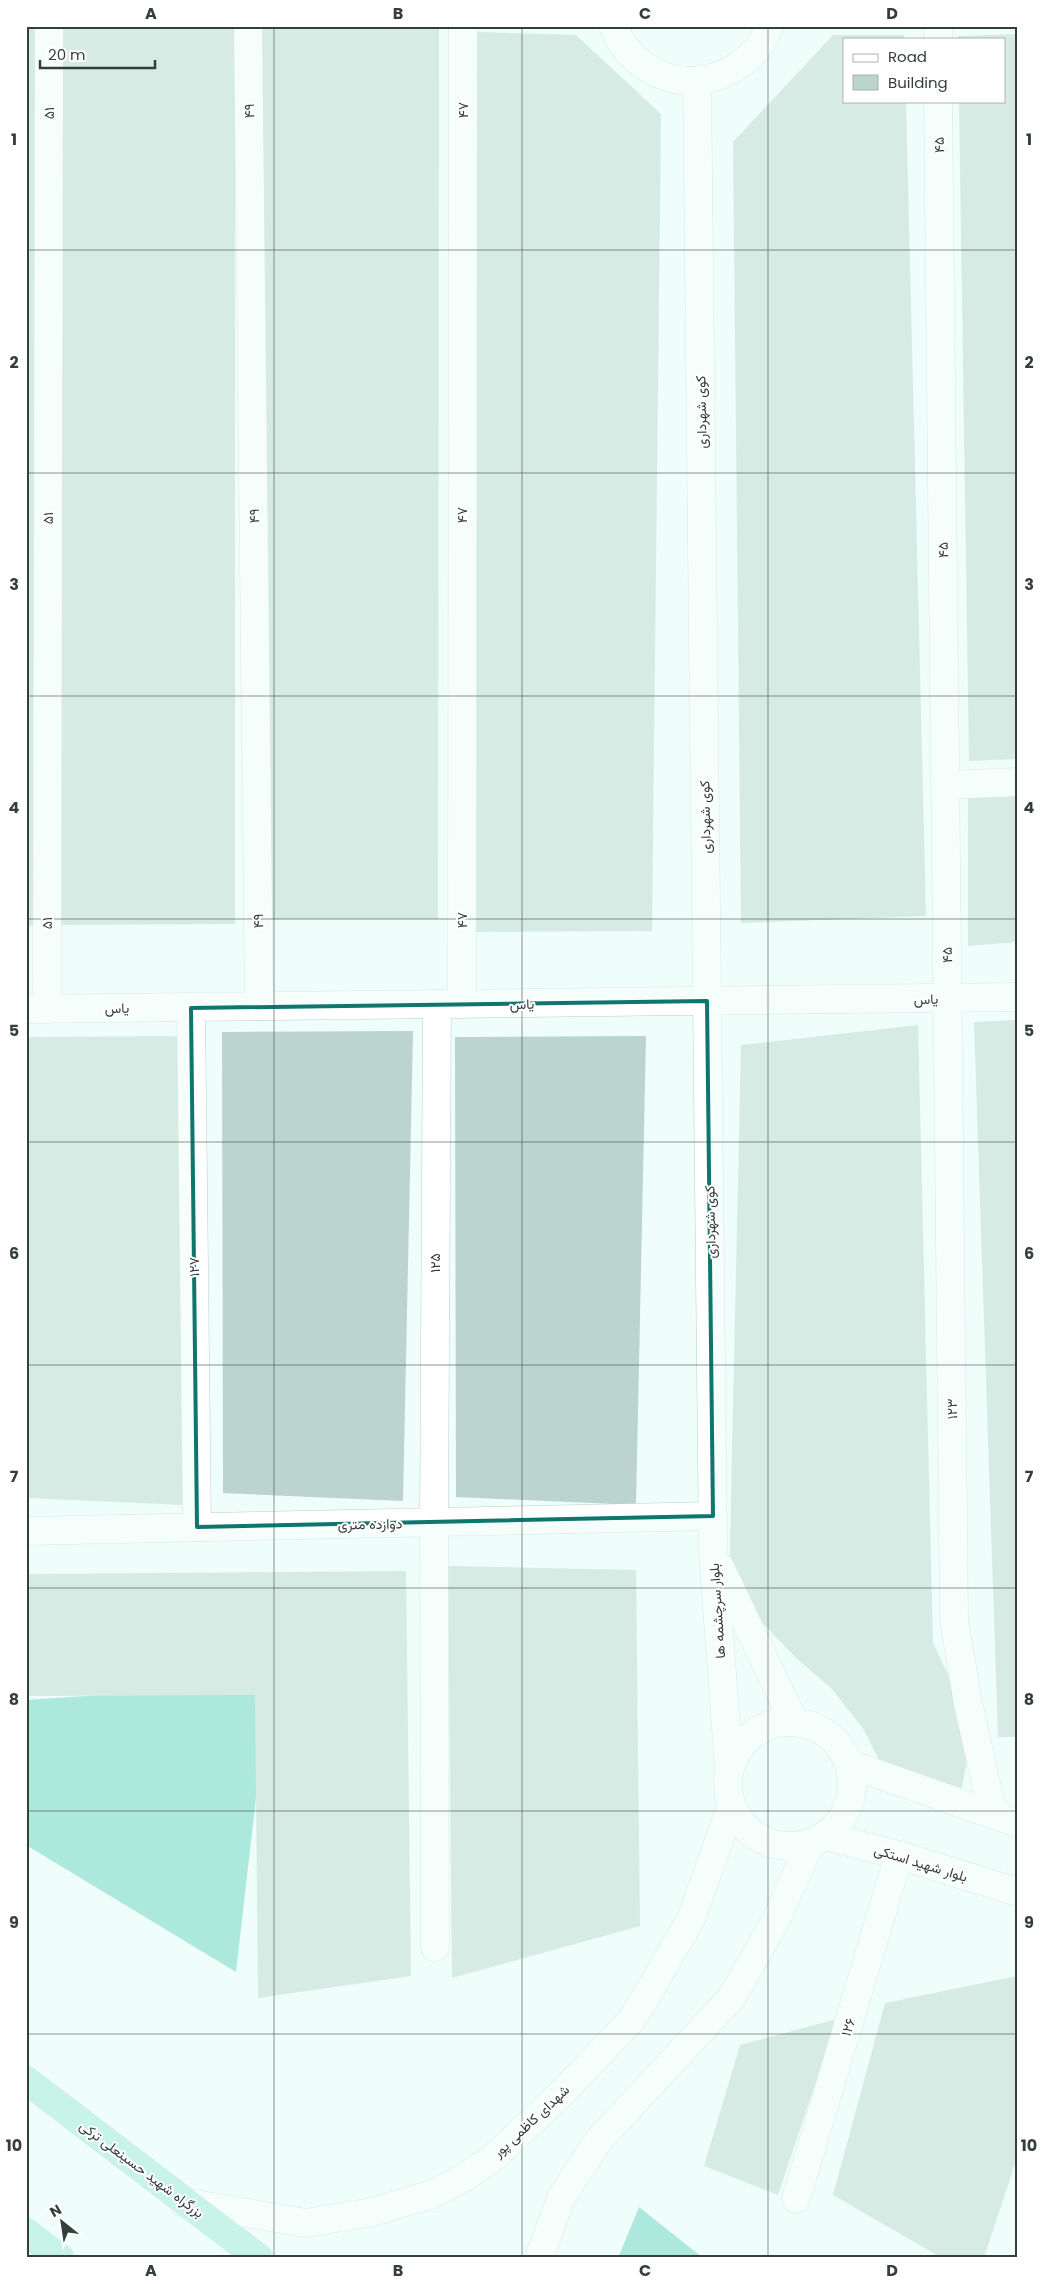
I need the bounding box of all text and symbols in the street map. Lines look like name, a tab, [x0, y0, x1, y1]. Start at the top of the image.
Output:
text: A	[145, 2, 157, 25]
text: B	[393, 2, 403, 25]
text: C	[639, 2, 651, 25]
text: D	[886, 2, 898, 25]
scale bar	[40, 38, 155, 70]
legend	[843, 38, 1006, 102]
text: 20 m	[48, 44, 86, 65]
text: Road	[888, 46, 927, 67]
text: Building	[888, 72, 948, 93]
street label: ۴۷	[453, 102, 473, 118]
street label: ۴۹	[239, 103, 259, 119]
street label: ۵۱	[39, 107, 59, 119]
text: 1	[11, 128, 17, 151]
text: 1	[1026, 128, 1032, 151]
street label: ۴۵	[929, 137, 949, 153]
text: 2	[9, 351, 19, 374]
text: 2	[1024, 351, 1034, 374]
street label: کوی شهرداری	[690, 375, 712, 449]
street label: ۴۷	[452, 507, 472, 523]
street label: ۴۹	[244, 508, 264, 524]
street label: ۵۱	[38, 512, 58, 524]
street label: ۴۵	[933, 542, 953, 558]
text: 3	[9, 573, 19, 596]
text: 3	[1024, 573, 1034, 596]
street label: کوی شهرداری	[694, 780, 716, 854]
text: 4	[9, 796, 20, 819]
text: 4	[1024, 796, 1035, 819]
street label: ۴۷	[452, 912, 472, 928]
street label: ۴۹	[248, 913, 268, 929]
street label: ۵۱	[37, 917, 57, 929]
street label: ۴۵	[937, 947, 957, 963]
street label: یاس	[914, 989, 938, 1009]
street label: یاس	[510, 994, 534, 1014]
street label: یاس	[105, 998, 129, 1018]
text: 5	[9, 1019, 19, 1042]
text: 5	[1024, 1019, 1034, 1042]
street label: کوی شهرداری	[699, 1185, 721, 1259]
text: 6	[9, 1242, 19, 1265]
text: 6	[1024, 1242, 1034, 1265]
street label: ۱۲۵	[425, 1253, 445, 1273]
street label: ۱۲۷	[184, 1257, 204, 1277]
street label: ۱۲۳	[942, 1399, 962, 1419]
text: 7	[10, 1465, 19, 1488]
text: 7	[1025, 1465, 1034, 1488]
street label: دوازده متری	[338, 1513, 403, 1535]
street label: بلوار سرچشمه ها	[704, 1563, 730, 1659]
text: 8	[9, 1688, 19, 1711]
text: 8	[1024, 1688, 1034, 1711]
street label: بلوار شهید استکی	[872, 1839, 970, 1887]
text: 9	[9, 1911, 19, 1934]
text: 9	[1024, 1911, 1034, 1934]
street label: ۱۲۶	[836, 2015, 860, 2039]
street label: شهدای کاظمی پور	[487, 2080, 574, 2163]
street label: بزرگراه شهید حسینعلی ترکی	[76, 2116, 208, 2222]
text: 10	[6, 2134, 22, 2157]
text: 10	[1021, 2134, 1037, 2157]
north arrow	[38, 2196, 88, 2246]
text: N	[46, 2199, 65, 2222]
text: A	[145, 2259, 157, 2282]
text: B	[393, 2259, 403, 2282]
text: C	[639, 2259, 651, 2282]
text: D	[886, 2259, 898, 2282]

